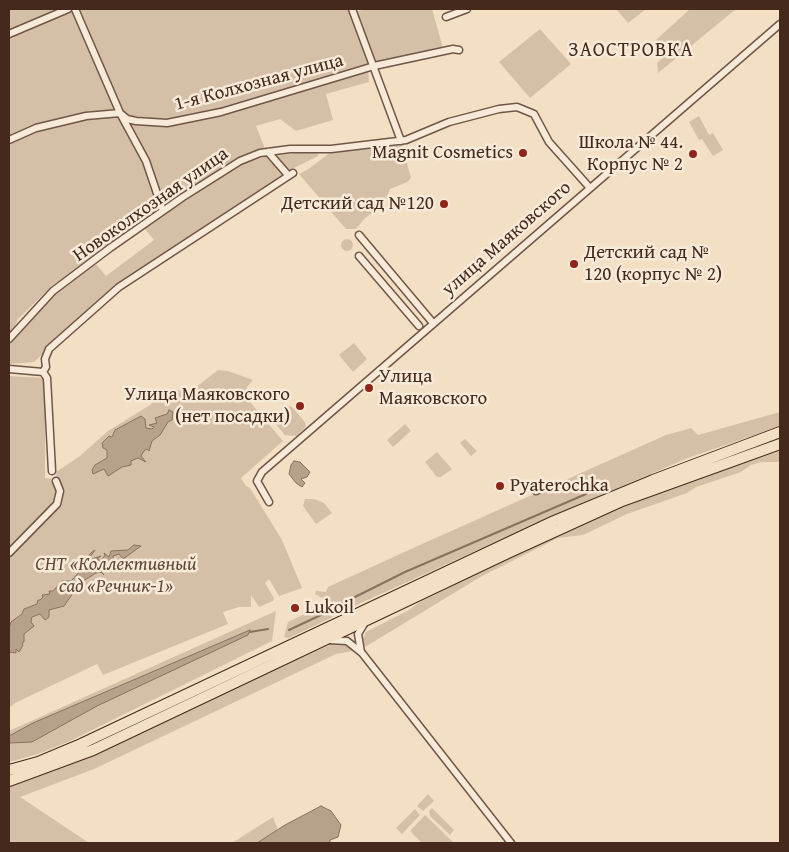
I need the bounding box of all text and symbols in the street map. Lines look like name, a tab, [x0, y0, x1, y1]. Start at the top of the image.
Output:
district label: ЗАОСТРОВКА	[567, 39, 695, 63]
street label: 1-я Колхозная улица	[172, 49, 346, 117]
place label: Школа № 44. Корпус № 2	[579, 132, 683, 176]
place label: Magnit Cosmetics	[372, 142, 513, 164]
street label: Новоколхозная улица	[69, 143, 233, 267]
marker: Magnit Cosmetics	[517, 147, 529, 159]
marker: Школа № 44. Корпус № 2	[687, 148, 699, 160]
street label: улица Маяковского	[438, 177, 576, 301]
place label: Детский сад №120	[281, 193, 434, 215]
marker: Детский сад №120	[438, 198, 450, 210]
place label: Детский сад № 120 (корпус № 2)	[584, 242, 722, 286]
marker: Детский сад № 120 (корпус № 2)	[568, 258, 580, 270]
place label: Улица Маяковского	[379, 366, 487, 410]
marker: Улица Маяковского	[363, 382, 375, 394]
place label: Улица Маяковского (нет посадки)	[124, 384, 290, 428]
marker: Улица Маяковского (нет посадки)	[294, 400, 306, 412]
place label: Pyaterochka	[510, 475, 609, 497]
marker: Pyaterochka	[494, 480, 506, 492]
park label: СНТ «Коллективный сад «Речник-1»	[35, 554, 197, 598]
place label: Lukoil	[305, 597, 354, 619]
marker: Lukoil	[289, 602, 301, 614]

